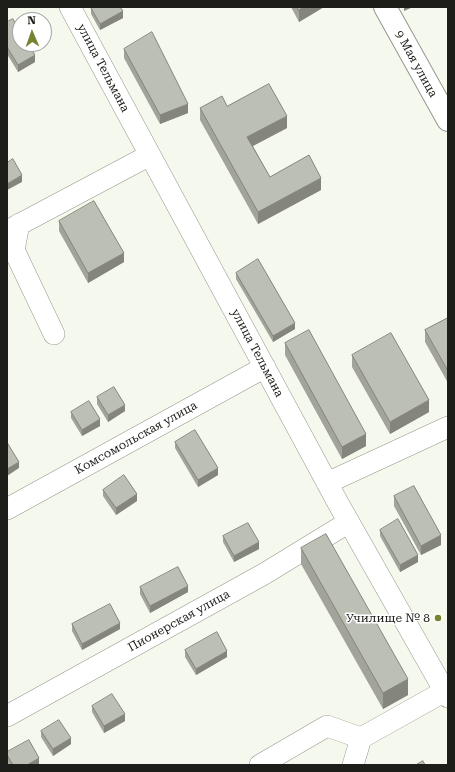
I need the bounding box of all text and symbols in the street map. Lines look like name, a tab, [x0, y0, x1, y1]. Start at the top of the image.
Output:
north arrow	[12, 12, 52, 52]
text: N	[27, 14, 36, 27]
street label: улица Тельмана	[74, 21, 132, 115]
street label: 9 Мая улица	[392, 28, 440, 100]
street label: улица Тельмана	[228, 306, 286, 400]
street label: Комсомольская улица	[72, 398, 200, 478]
street label: Пионерская улица	[125, 587, 233, 655]
place label: Училище № 8	[346, 611, 430, 625]
marker: Училище № 8	[433, 613, 443, 623]

